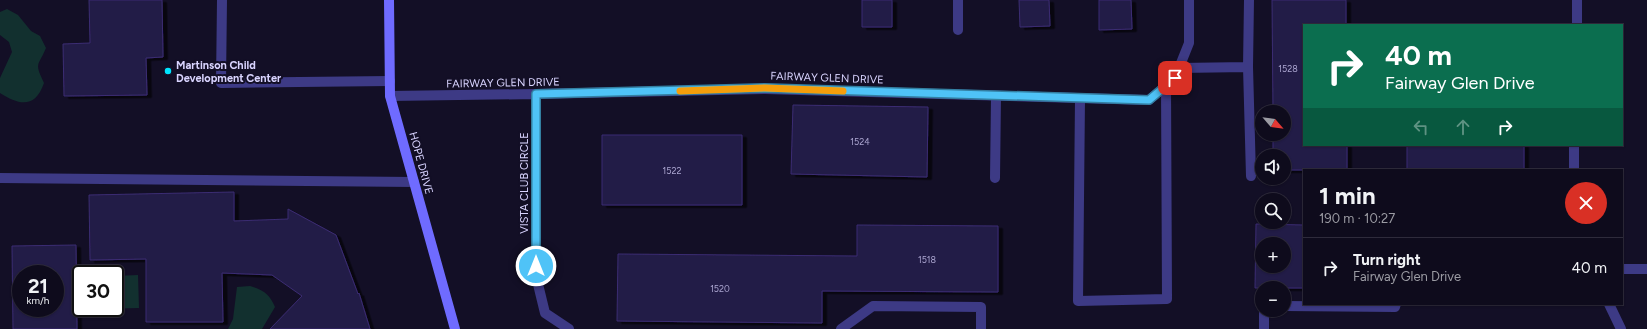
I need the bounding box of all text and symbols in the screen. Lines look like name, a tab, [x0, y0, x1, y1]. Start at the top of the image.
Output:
text: 40 m	[1385, 38, 1452, 72]
icon: right	[1319, 40, 1371, 92]
place label: Martinson Child Development Center	[176, 59, 282, 85]
pin	[1158, 61, 1192, 95]
house number: 1528	[1278, 63, 1298, 74]
marker: Martinson Child Development Center	[163, 66, 173, 76]
icon: arrive	[1164, 67, 1186, 89]
street label: FAIRWAY GLEN DRIVE	[770, 70, 884, 86]
text: Fairway Glen Drive	[1385, 72, 1535, 94]
street label: FAIRWAY GLEN DRIVE	[446, 76, 560, 90]
north arrow	[1255, 105, 1291, 141]
map controls	[1255, 105, 1291, 317]
icon: left	[1410, 116, 1432, 138]
icon: ahead	[1452, 116, 1474, 138]
icon: right	[1494, 116, 1516, 138]
street label: HOPE DRIVE	[406, 130, 436, 196]
street label: VISTA CLUB CIRCLE	[518, 132, 531, 234]
house number: 1524	[850, 136, 870, 147]
button: sound	[1255, 149, 1291, 185]
house number: 1522	[663, 165, 681, 176]
text: 1 min	[1319, 181, 1376, 210]
button: close	[1565, 182, 1607, 224]
button: search	[1255, 193, 1291, 229]
text: 190 m · 10:27	[1319, 211, 1395, 226]
button: +	[1255, 237, 1291, 273]
position arrow	[515, 245, 557, 287]
text: Turn right	[1353, 251, 1421, 269]
house number: 1518	[918, 254, 937, 265]
icon: right	[1319, 257, 1341, 279]
text: 40 m	[1572, 259, 1607, 277]
speed limit sign: 30	[72, 265, 124, 317]
text: Fairway Glen Drive	[1353, 269, 1461, 284]
text: 21	[28, 274, 48, 298]
button: −	[1255, 281, 1291, 317]
house number: 1520	[710, 283, 730, 294]
text: km/h	[27, 294, 49, 307]

